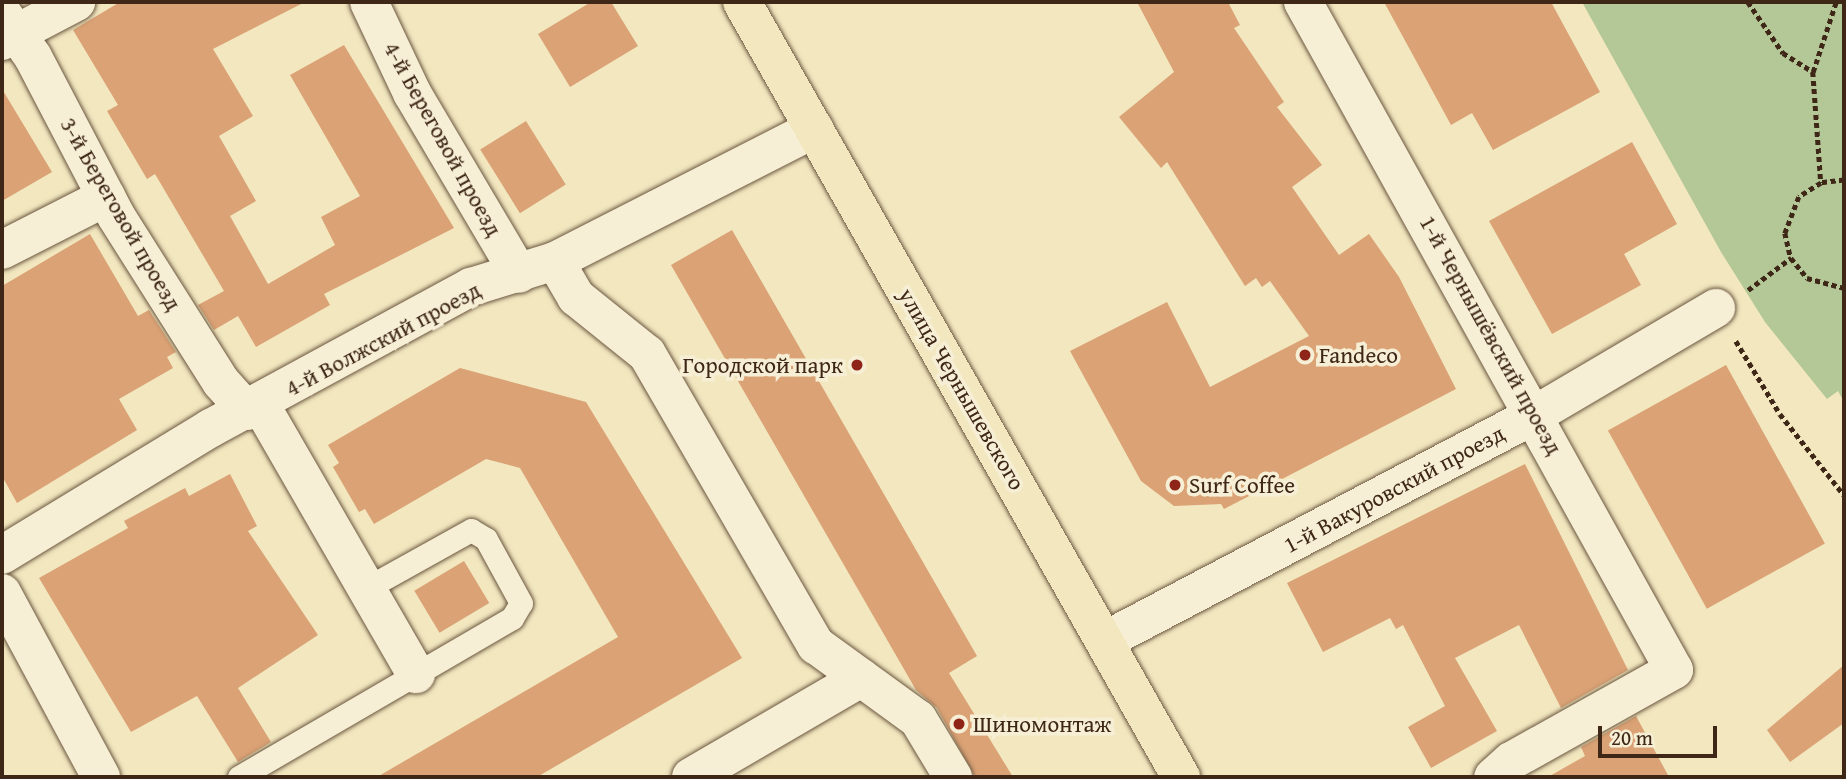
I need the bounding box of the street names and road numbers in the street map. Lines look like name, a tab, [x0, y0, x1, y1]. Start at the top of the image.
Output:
street label: 4-й Береговой проезд	[378, 37, 508, 241]
street label: 3-й Береговой проезд	[54, 113, 188, 315]
street label: 1-й Чернышёвский проезд	[1414, 211, 1568, 459]
street label: 4-й Волжский проезд	[281, 276, 485, 402]
street label: улица Чернышевского	[893, 283, 1031, 495]
street label: 1-й Вакуровский проезд	[1279, 419, 1509, 559]

